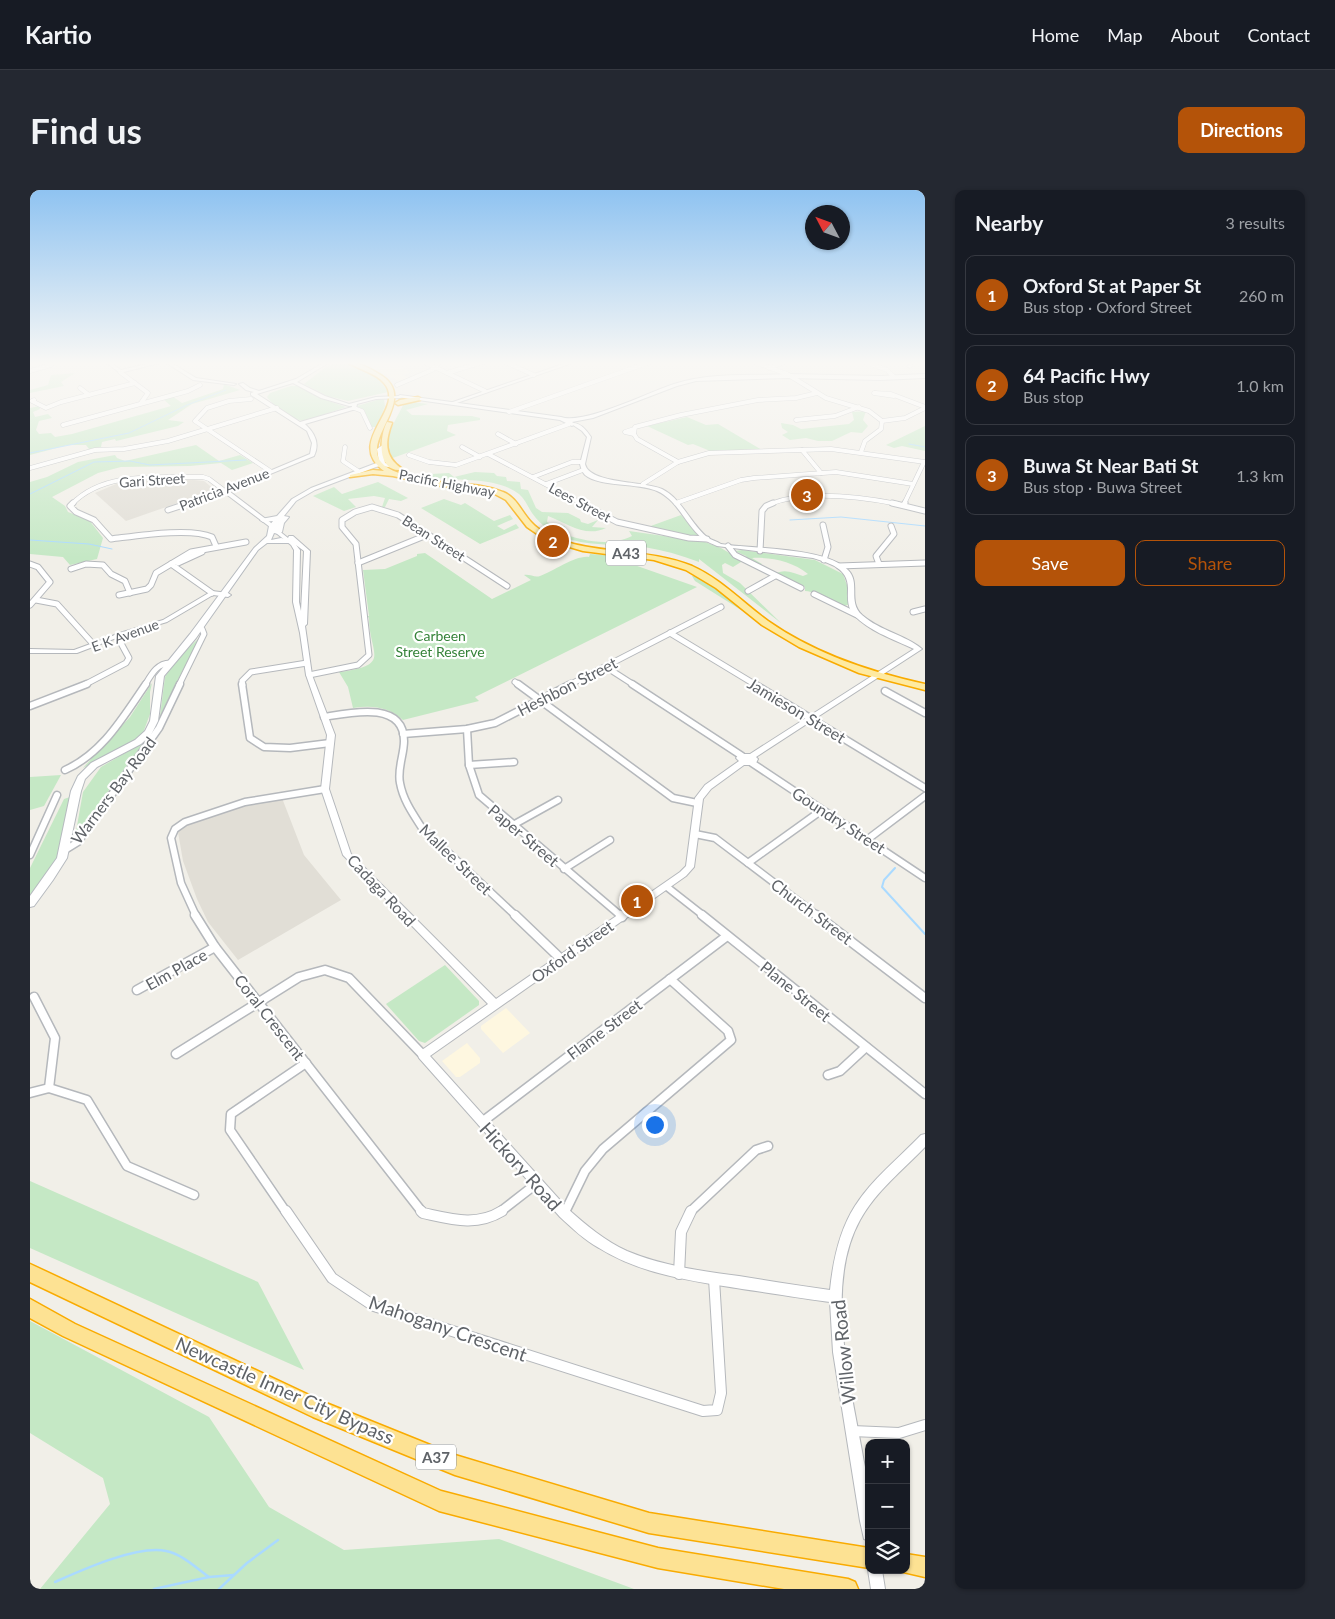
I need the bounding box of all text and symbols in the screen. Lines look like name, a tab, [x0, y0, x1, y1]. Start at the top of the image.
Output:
text: Kartio	[25, 20, 92, 49]
text: Home	[1031, 24, 1079, 46]
text: Map	[1107, 24, 1143, 46]
text: About	[1171, 24, 1220, 46]
text: Contact	[1248, 24, 1310, 46]
button: Directions	[1178, 107, 1305, 153]
text: Find us	[30, 109, 142, 151]
north arrow	[805, 205, 850, 250]
text: Nearby	[975, 210, 1043, 235]
text: 3 results	[1225, 213, 1285, 232]
text: Oxford St at Paper St	[1023, 274, 1201, 297]
text: 1	[987, 286, 997, 305]
text: 260 m	[1239, 286, 1284, 305]
text: Bus stop · Oxford Street	[1023, 297, 1192, 316]
text: 64 Pacific Hwy	[1023, 364, 1150, 387]
text: 2	[987, 376, 997, 395]
text: 1.0 km	[1236, 376, 1284, 395]
text: Bus stop	[1023, 387, 1084, 406]
text: Buwa St Near Bati St	[1023, 454, 1198, 477]
street label: Patricia Avenue	[177, 464, 271, 514]
street label: Pacific Highway	[398, 465, 497, 501]
text: 3	[987, 466, 997, 485]
text: 1.3 km	[1236, 466, 1284, 485]
street label: Gari Street	[118, 469, 186, 491]
pin: 3	[791, 476, 823, 514]
text: Bus stop · Buwa Street	[1023, 477, 1182, 496]
street label: Lees Street	[546, 479, 614, 525]
street label: Bean Street	[399, 511, 469, 565]
pin: 2	[537, 522, 569, 560]
road number: A43	[606, 540, 646, 566]
button: Save	[975, 540, 1125, 586]
button: Share	[1135, 540, 1285, 586]
street label: E K Avenue	[89, 615, 161, 655]
park label: Carbeen Street Reserve	[395, 627, 485, 660]
street label: Heshbon Street	[514, 653, 620, 719]
street label: Jamieson Street	[745, 673, 850, 747]
street label: Warners Bay Road	[67, 733, 159, 847]
street label: Goundry Street	[789, 783, 889, 857]
street label: Paper Street	[485, 800, 563, 870]
street label: Mallee Street	[416, 820, 496, 898]
street label: Cadaga Road	[344, 850, 420, 930]
street label: Church Street	[768, 874, 857, 948]
pin: 1	[621, 882, 653, 920]
street label: Oxford Street	[527, 916, 617, 986]
street label: Elm Place	[142, 944, 210, 994]
street label: Plane Street	[757, 957, 835, 1025]
street label: Coral Crescent	[231, 971, 309, 1064]
street label: Flame Street	[563, 995, 645, 1063]
your location	[642, 1112, 668, 1138]
street label: Hickory Road	[475, 1117, 567, 1215]
street label: Mahogany Crescent	[366, 1290, 530, 1366]
street label: Willow Road	[826, 1298, 860, 1406]
street label: Newcastle Inner City Bypass	[172, 1331, 398, 1449]
map controls	[865, 1439, 910, 1574]
button: +	[865, 1439, 910, 1484]
road number: A37	[416, 1444, 456, 1470]
button: −	[865, 1484, 910, 1529]
button: layers	[865, 1529, 910, 1574]

